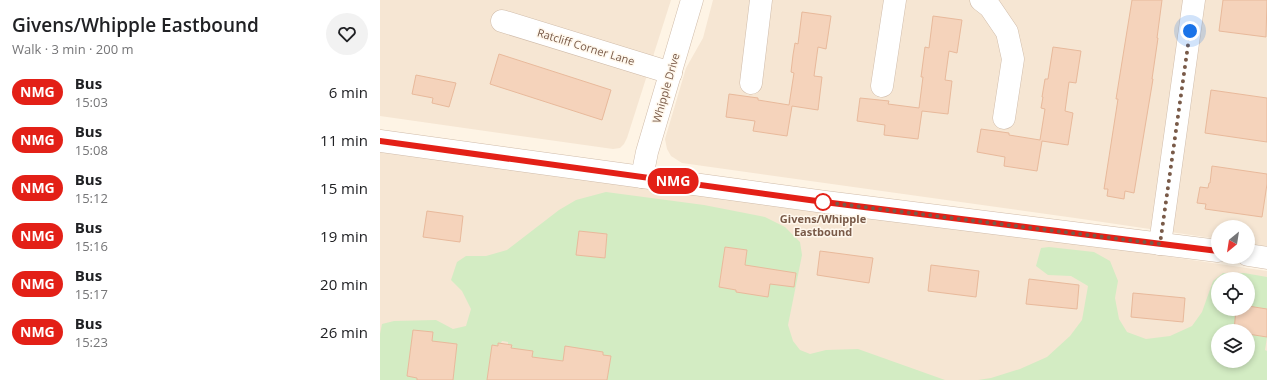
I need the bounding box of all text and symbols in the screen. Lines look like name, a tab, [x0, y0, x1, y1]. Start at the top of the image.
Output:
text: Givens/Whipple Eastbound	[12, 12, 259, 38]
button: heart	[326, 13, 368, 55]
your location	[1180, 21, 1200, 41]
street label: Ratcliff Corner Lane	[536, 25, 637, 68]
text: Walk · 3 min · 200 m	[12, 40, 134, 58]
street label: Whipple Drive	[648, 51, 683, 124]
text: Bus	[75, 73, 102, 93]
text: NMG	[20, 82, 55, 101]
text: 6 min	[329, 82, 368, 102]
text: 15:03	[75, 93, 108, 111]
text: Bus	[75, 121, 102, 141]
text: NMG	[20, 130, 55, 149]
text: 11 min	[320, 130, 368, 150]
text: 15:08	[75, 141, 108, 159]
line badge: NMG	[650, 168, 696, 194]
text: Bus	[75, 169, 102, 189]
text: NMG	[656, 171, 690, 190]
text: NMG	[20, 178, 55, 197]
text: 15 min	[320, 178, 368, 198]
text: 15:12	[75, 189, 108, 207]
marker: Givens/Whipple Eastbound	[814, 193, 832, 211]
place label: Givens/Whipple Eastbound	[780, 211, 867, 239]
text: Bus	[75, 217, 102, 237]
north arrow	[1211, 220, 1255, 264]
map controls	[1211, 220, 1255, 368]
text: NMG	[20, 226, 55, 245]
text: 19 min	[320, 226, 368, 246]
text: 15:16	[75, 237, 108, 255]
text: Bus	[75, 265, 102, 285]
button: locate	[1211, 272, 1255, 316]
text: NMG	[20, 274, 55, 293]
text: 20 min	[320, 274, 368, 294]
text: 15:17	[75, 285, 108, 303]
text: Bus	[75, 313, 102, 333]
text: NMG	[20, 322, 55, 341]
text: 26 min	[320, 322, 368, 342]
button: layers	[1211, 324, 1255, 368]
text: 15:23	[75, 333, 108, 351]

